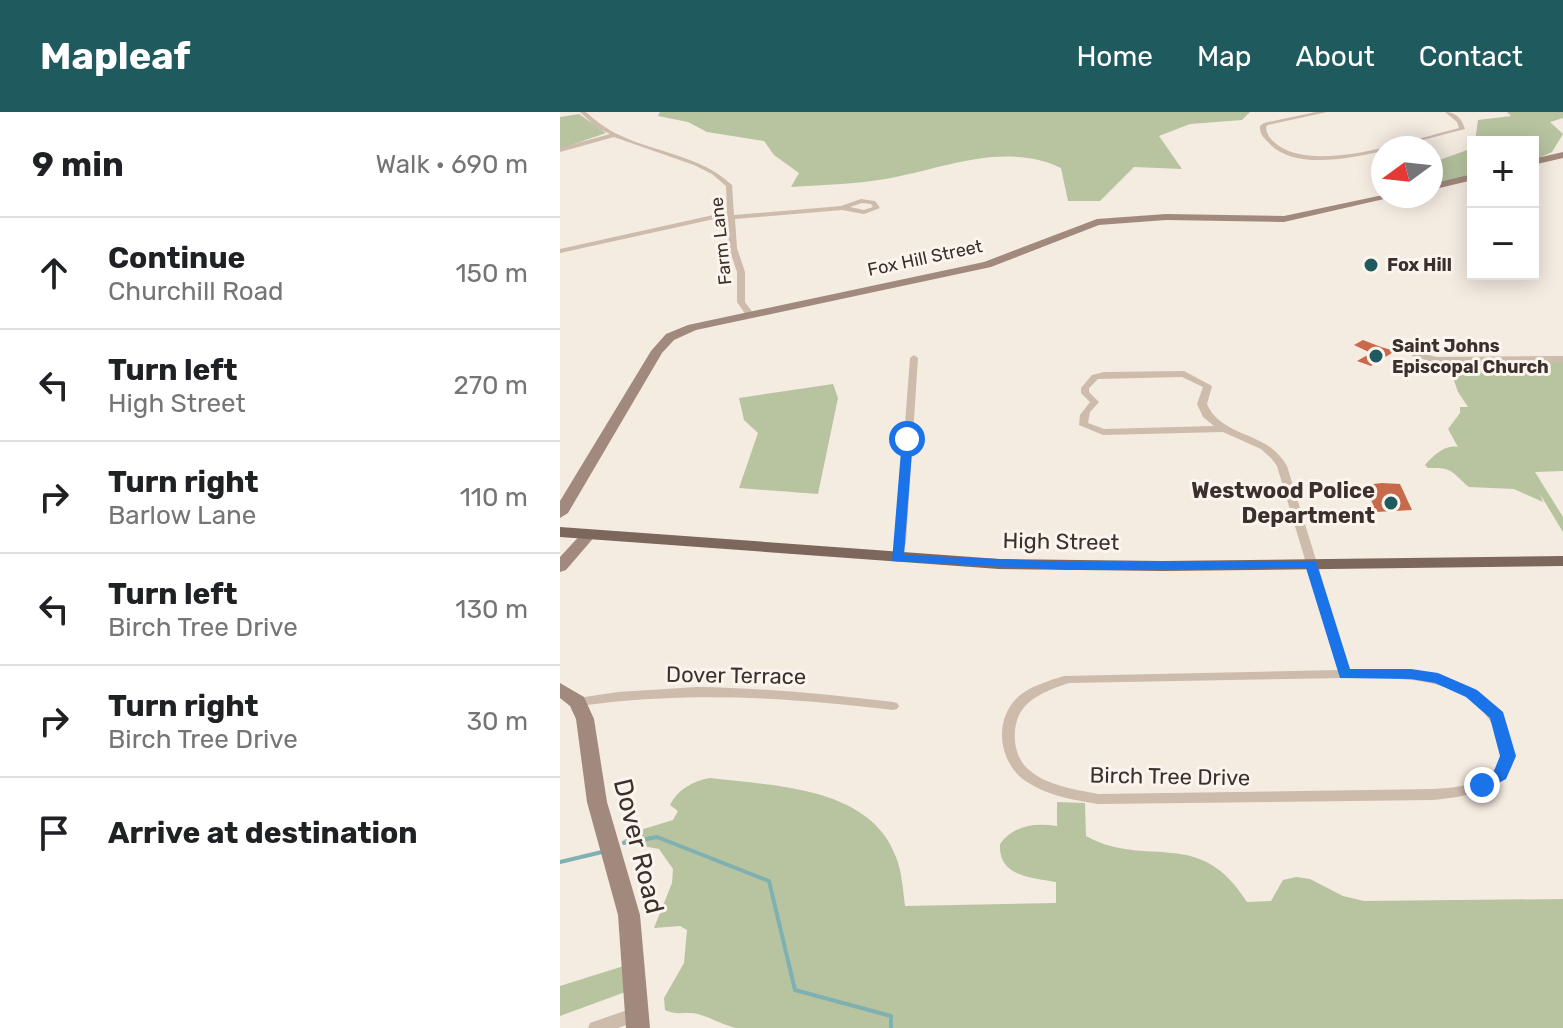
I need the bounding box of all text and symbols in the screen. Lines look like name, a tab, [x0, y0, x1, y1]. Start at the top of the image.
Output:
text: Mapleaf	[40, 33, 190, 79]
text: Home	[1076, 40, 1153, 73]
text: Map	[1197, 40, 1251, 73]
text: About	[1295, 40, 1375, 73]
text: Contact	[1419, 40, 1523, 73]
north arrow	[1371, 136, 1443, 208]
map controls	[1467, 136, 1539, 280]
button: +	[1467, 136, 1539, 208]
text: 9 min	[32, 144, 124, 185]
text: Walk · 690 m	[376, 149, 528, 180]
street label: Farm Lane	[705, 196, 737, 286]
button: −	[1467, 208, 1539, 280]
street label: Fox Hill Street	[866, 235, 984, 281]
text: Continue	[108, 240, 245, 276]
icon: ahead	[32, 251, 76, 295]
place label: Fox Hill	[1387, 254, 1452, 276]
marker: Fox Hill	[1362, 256, 1380, 274]
text: 150 m	[455, 258, 528, 289]
text: Churchill Road	[108, 276, 284, 307]
place label: Saint Johns Episcopal Church	[1392, 335, 1549, 378]
marker: Saint Johns Episcopal Church	[1367, 347, 1385, 365]
text: Turn left	[108, 352, 238, 388]
icon: left	[32, 363, 76, 407]
text: 270 m	[453, 370, 528, 401]
text: High Street	[108, 388, 246, 419]
route start	[889, 421, 925, 457]
text: Turn right	[108, 464, 259, 500]
icon: right	[32, 475, 76, 519]
place label: Westwood Police Department	[1191, 477, 1375, 529]
text: 110 m	[460, 482, 528, 513]
marker: Westwood Police Department	[1382, 494, 1400, 512]
text: Barlow Lane	[108, 500, 256, 531]
street label: High Street	[1002, 527, 1120, 556]
text: Turn left	[108, 576, 238, 612]
icon: left	[32, 587, 76, 631]
text: 130 m	[455, 594, 528, 625]
text: Birch Tree Drive	[108, 612, 298, 643]
street label: Dover Terrace	[666, 661, 806, 690]
text: Turn right	[108, 688, 259, 724]
icon: right	[32, 699, 76, 743]
text: 30 m	[466, 706, 528, 737]
text: Birch Tree Drive	[108, 724, 298, 755]
street label: Birch Tree Drive	[1089, 762, 1251, 791]
route end	[1464, 767, 1500, 803]
street label: Dover Road	[607, 775, 670, 917]
icon: arrive	[32, 811, 76, 855]
text: Arrive at destination	[108, 815, 418, 851]

